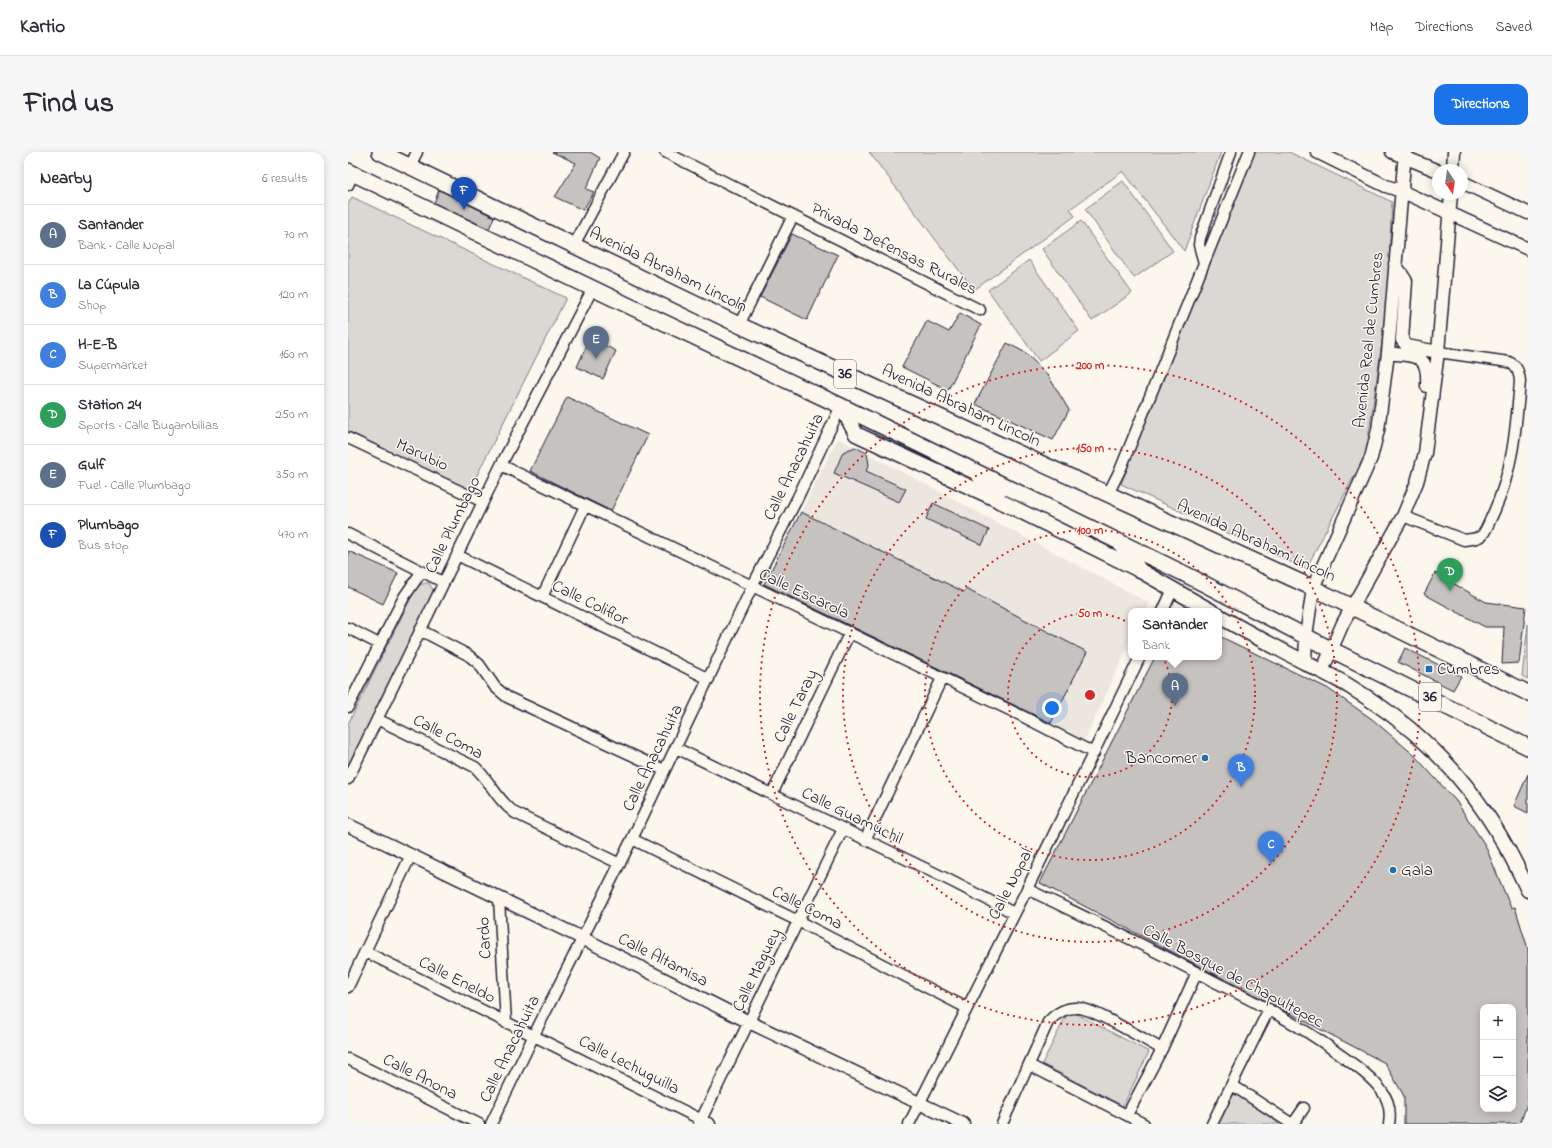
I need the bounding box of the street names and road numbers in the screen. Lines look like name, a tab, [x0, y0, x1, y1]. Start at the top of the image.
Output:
street label: Privada Defensas Rurales	[807, 196, 981, 302]
street label: Avenida Abraham Lincoln	[585, 221, 751, 319]
street label: Avenida Real de Cumbres	[1347, 251, 1391, 429]
street label: Avenida Abraham Lincoln	[877, 358, 1045, 454]
road number: 36	[834, 360, 856, 388]
street label: Calle Anacahuita	[757, 409, 831, 525]
street label: Marubio	[392, 432, 452, 478]
street label: Calle Plumbago	[419, 472, 489, 579]
street label: Avenida Abraham Lincoln	[1172, 493, 1340, 589]
street label: Calle Escarola	[755, 562, 853, 626]
street label: Calle Coliflor	[548, 574, 633, 633]
street label: Calle Taray	[767, 665, 825, 747]
road number: 36	[1419, 683, 1441, 711]
street label: Calle Anacahuita	[616, 700, 690, 816]
street label: Calle Coma	[408, 708, 488, 766]
street label: Calle Guamúchil	[797, 781, 907, 851]
street label: Calle Nopal	[982, 844, 1040, 924]
street label: Calle Coma	[767, 879, 847, 937]
street label: Cardo	[471, 916, 499, 960]
street label: Calle Bosque de Chapultepec	[1138, 918, 1328, 1034]
street label: Calle Maguey	[726, 924, 790, 1017]
street label: Calle Altamisa	[613, 927, 713, 993]
street label: Calle Eneldo	[414, 950, 500, 1010]
street label: Calle Anacahuita	[473, 991, 547, 1107]
street label: Calle Lechuguilla	[573, 1029, 684, 1103]
street label: Calle Anona	[378, 1047, 462, 1107]

